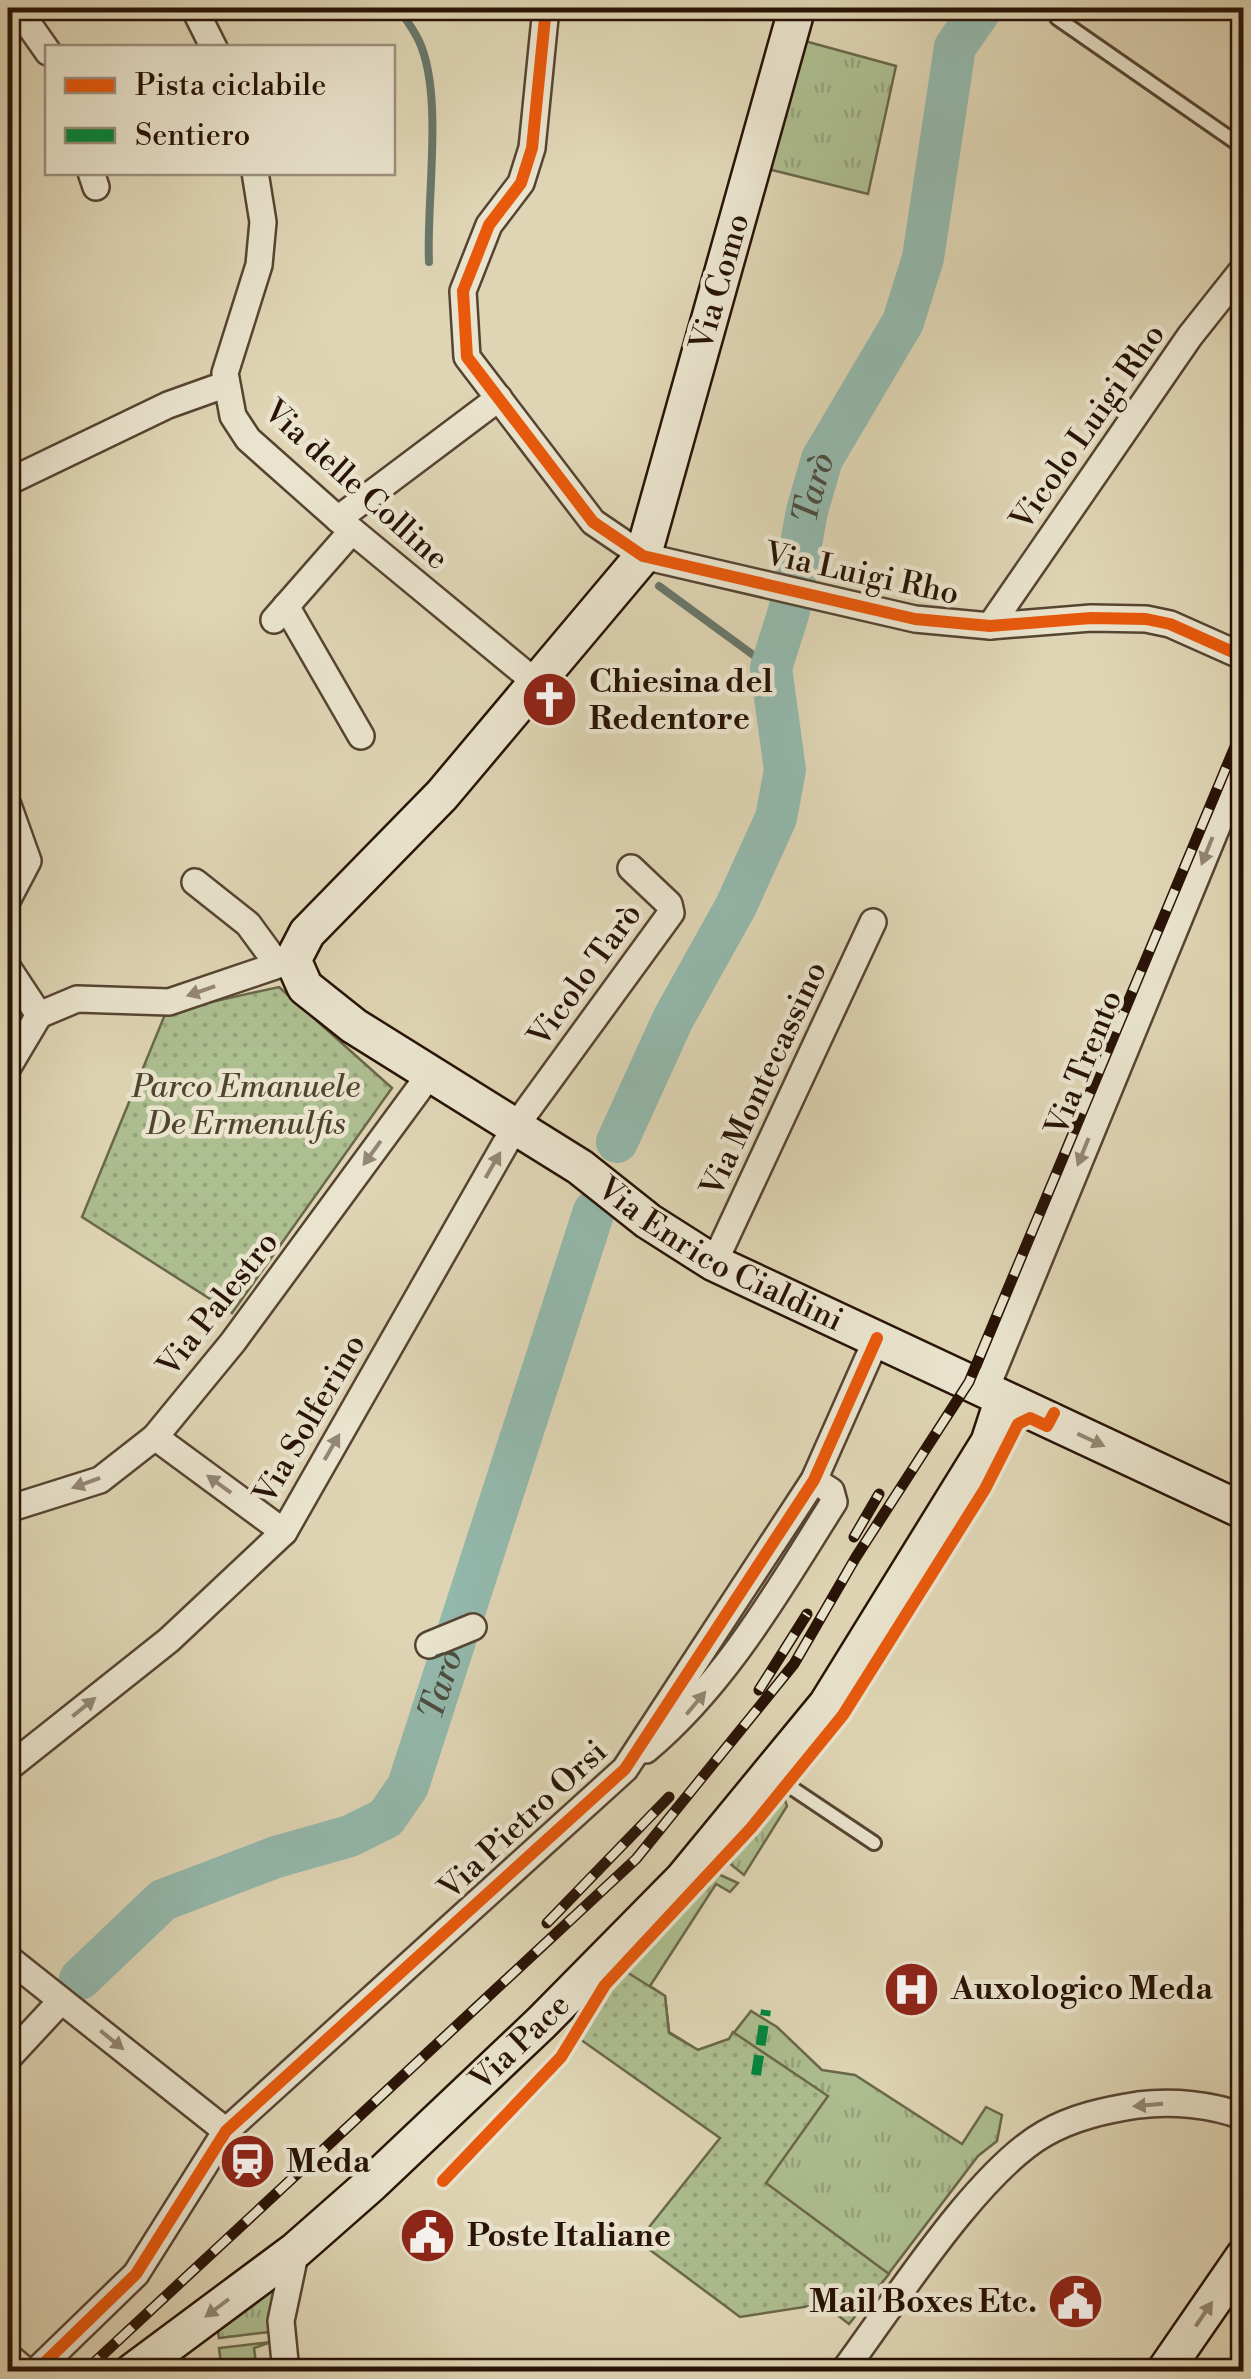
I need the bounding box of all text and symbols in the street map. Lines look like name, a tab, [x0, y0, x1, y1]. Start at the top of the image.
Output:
legend	[45, 45, 395, 175]
text: Pista ciclabile	[135, 67, 326, 105]
text: Sentiero	[135, 117, 250, 155]
street label: Via Como	[681, 209, 759, 356]
street label: Vicolo Luigi Rho	[1001, 316, 1174, 539]
street label: Via delle Colline	[255, 391, 457, 579]
water label: Tarò	[784, 448, 844, 527]
street label: Via Luigi Rho	[760, 534, 963, 614]
place label: Chiesina del Redentore	[589, 662, 773, 739]
church icon: Chiesina del Redentore	[520, 670, 580, 730]
one-way arrow	[1198, 836, 1214, 866]
street label: Vicolo Tarò	[519, 895, 651, 1056]
street label: Via Montecassino	[692, 955, 836, 1204]
street label: Via Trento	[1036, 984, 1131, 1142]
one-way arrow	[186, 985, 216, 1000]
park label: Parco Emanuele De Ermenulfis	[131, 1067, 360, 1144]
one-way arrow	[1075, 1137, 1091, 1167]
one-way arrow	[363, 1140, 382, 1166]
one-way arrow	[484, 1151, 502, 1179]
street label: Via Enrico Cialdini	[588, 1168, 850, 1341]
street label: Via Palestro	[148, 1223, 287, 1385]
street label: Via Solferino	[245, 1327, 375, 1512]
one-way arrow	[1077, 1431, 1106, 1448]
one-way arrow	[323, 1433, 340, 1461]
one-way arrow	[206, 1475, 232, 1495]
one-way arrow	[71, 1476, 101, 1491]
water label: Tarò	[409, 1644, 472, 1726]
one-way arrow	[684, 1690, 706, 1715]
one-way arrow	[71, 1697, 96, 1718]
street label: Via Pietro Orsi	[430, 1732, 616, 1909]
hospital icon: Auxologico Meda	[882, 1959, 942, 2019]
place label: Auxologico Meda	[950, 1969, 1214, 2009]
street label: Via Pace	[461, 1985, 579, 2100]
one-way arrow	[99, 2029, 124, 2050]
one-way arrow	[1131, 2097, 1163, 2113]
station icon: Meda	[217, 2132, 277, 2192]
place label: Meda	[286, 2142, 371, 2182]
public building icon: Poste Italiane	[398, 2206, 458, 2266]
place label: Poste Italiane	[467, 2216, 671, 2256]
public building icon: Mail Boxes Etc.	[1046, 2272, 1106, 2332]
place label: Mail Boxes Etc.	[809, 2282, 1037, 2322]
one-way arrow	[204, 2298, 230, 2318]
one-way arrow	[1194, 2300, 1213, 2327]

